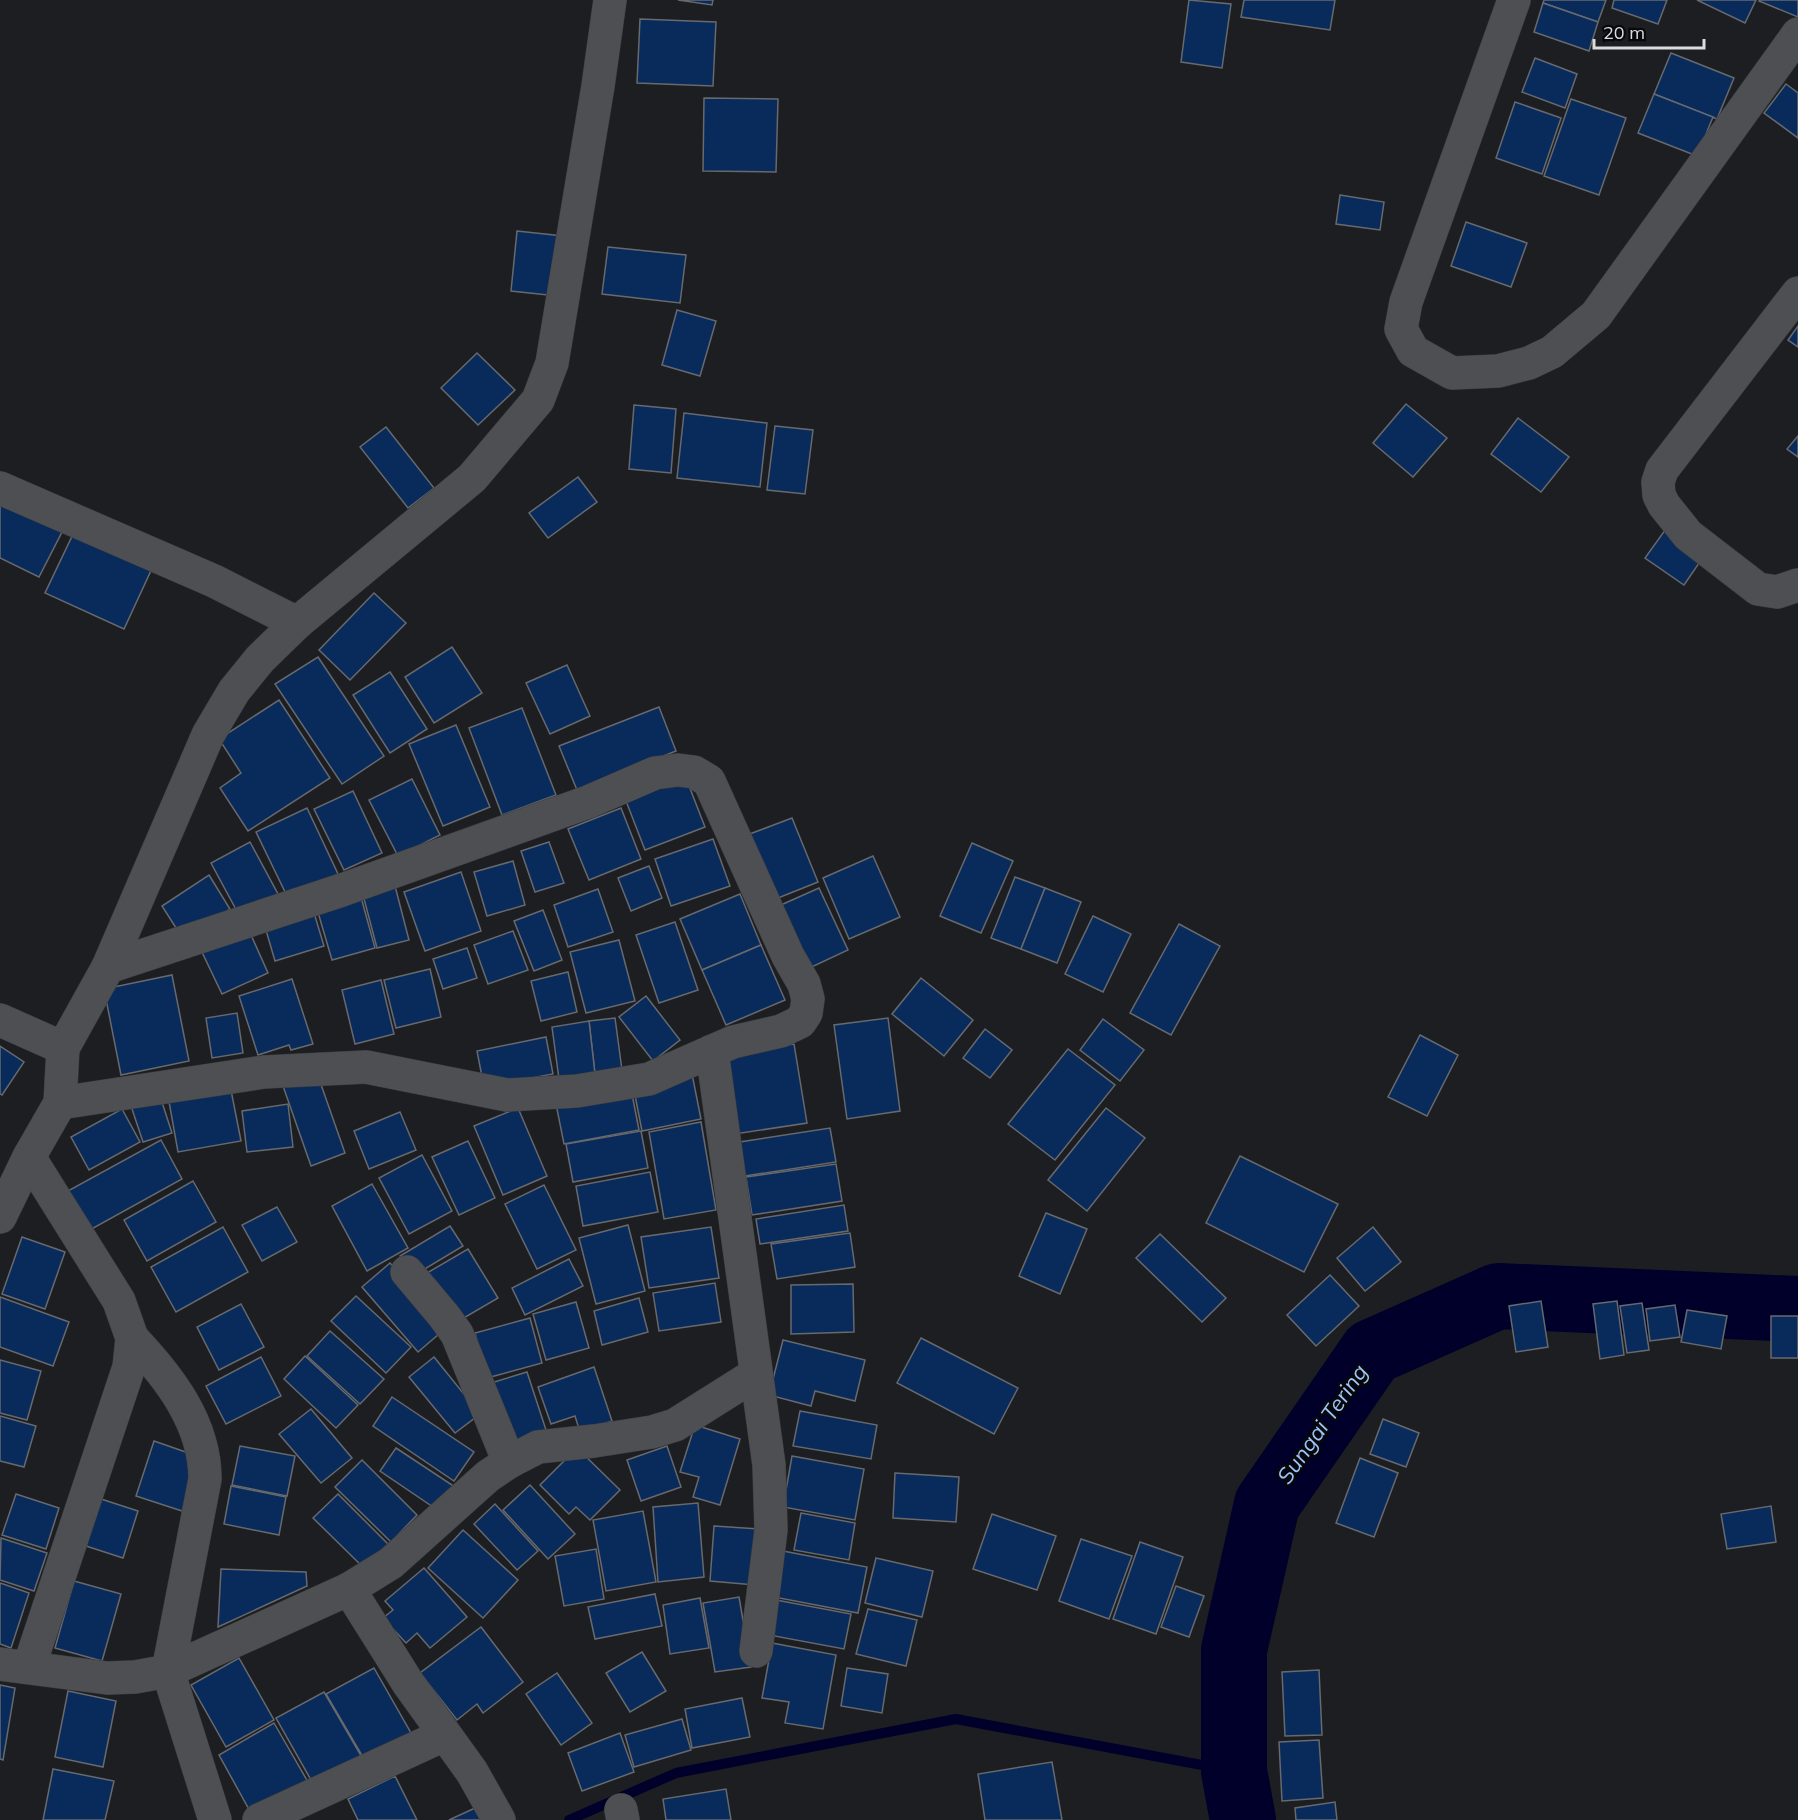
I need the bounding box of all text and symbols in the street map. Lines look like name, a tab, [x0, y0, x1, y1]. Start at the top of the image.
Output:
scale bar	[1594, 12, 1704, 50]
text: 20 m	[1603, 21, 1645, 44]
water label: Sungai Tering	[1270, 1359, 1374, 1489]

